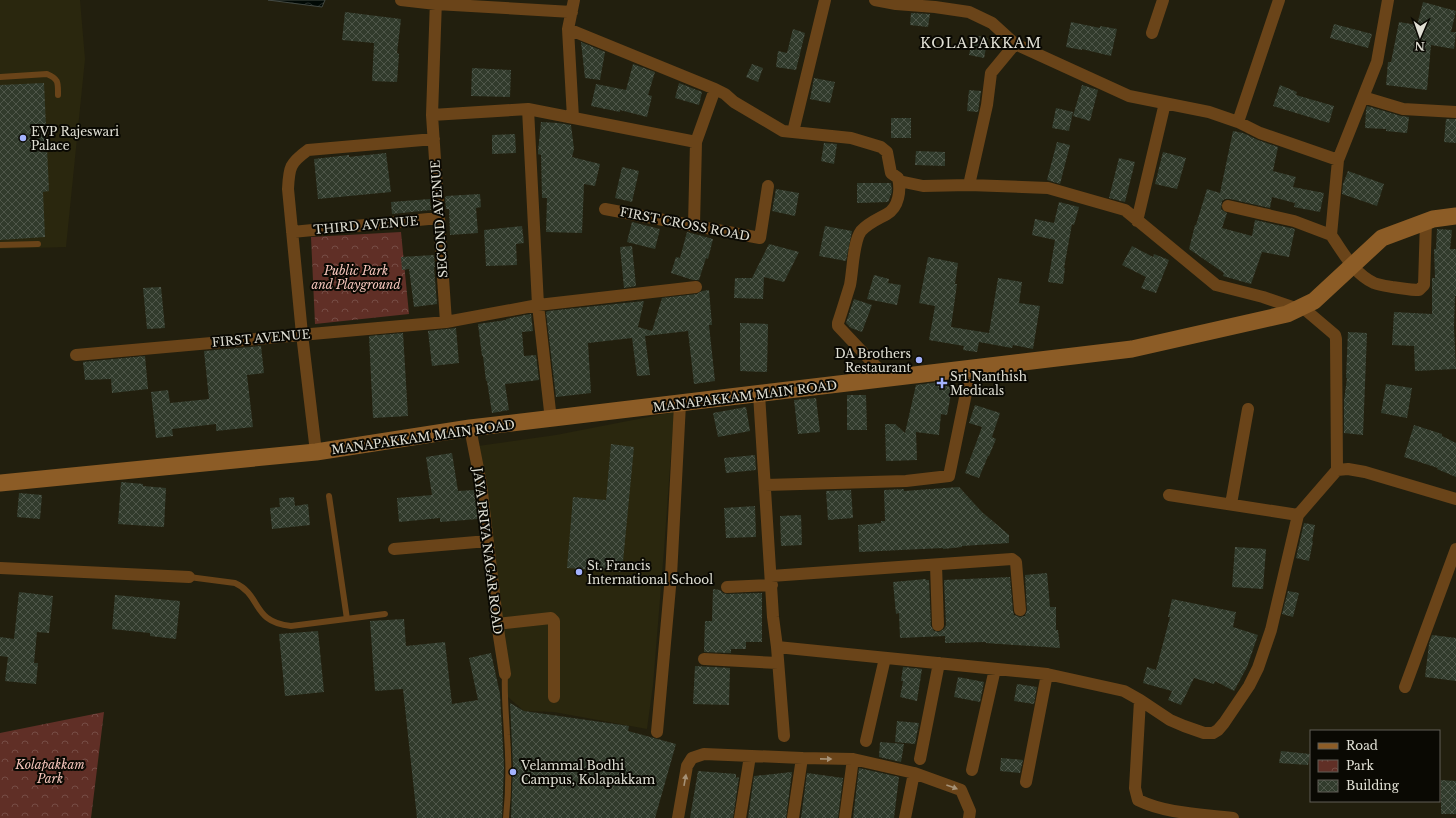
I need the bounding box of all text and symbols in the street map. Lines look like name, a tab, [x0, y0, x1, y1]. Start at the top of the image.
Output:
north arrow	[1400, 16, 1440, 56]
district label: KOLAPAKKAM	[920, 34, 1042, 52]
text: N	[1414, 39, 1425, 53]
place label: EVP Rajeswari Palace	[31, 124, 119, 153]
marker: EVP Rajeswari Palace	[18, 133, 28, 143]
street label: SECOND AVENUE	[427, 159, 451, 278]
street label: FIRST CROSS ROAD	[619, 204, 751, 244]
street label: THIRD AVENUE	[313, 213, 419, 237]
park label: Public Park and Playground	[311, 263, 401, 292]
street label: FIRST AVENUE	[211, 326, 311, 350]
place label: DA Brothers Restaurant	[835, 346, 911, 375]
marker: DA Brothers Restaurant	[914, 355, 924, 365]
place label: Sri Nanthish Medicals	[950, 369, 1027, 398]
street label: MANAPAKKAM MAIN ROAD	[652, 377, 838, 415]
marker: Sri Nanthish Medicals	[937, 378, 947, 388]
street label: MANAPAKKAM MAIN ROAD	[330, 417, 516, 457]
street label: JAYA PRIYA NAGAR ROAD	[470, 465, 506, 635]
place label: St. Francis International School	[587, 558, 713, 587]
marker: St. Francis International School	[574, 567, 584, 577]
legend	[1310, 730, 1440, 802]
text: Road	[1346, 738, 1378, 753]
one-way arrow	[820, 756, 833, 762]
park label: Kolapakkam Park	[14, 757, 85, 786]
place label: Velammal Bodhi Campus, Kolapakkam	[520, 758, 655, 787]
text: Park	[1346, 758, 1374, 773]
marker: Velammal Bodhi Campus, Kolapakkam	[508, 767, 518, 777]
one-way arrow	[682, 773, 688, 786]
text: Building	[1346, 778, 1400, 793]
one-way arrow	[946, 784, 958, 790]

